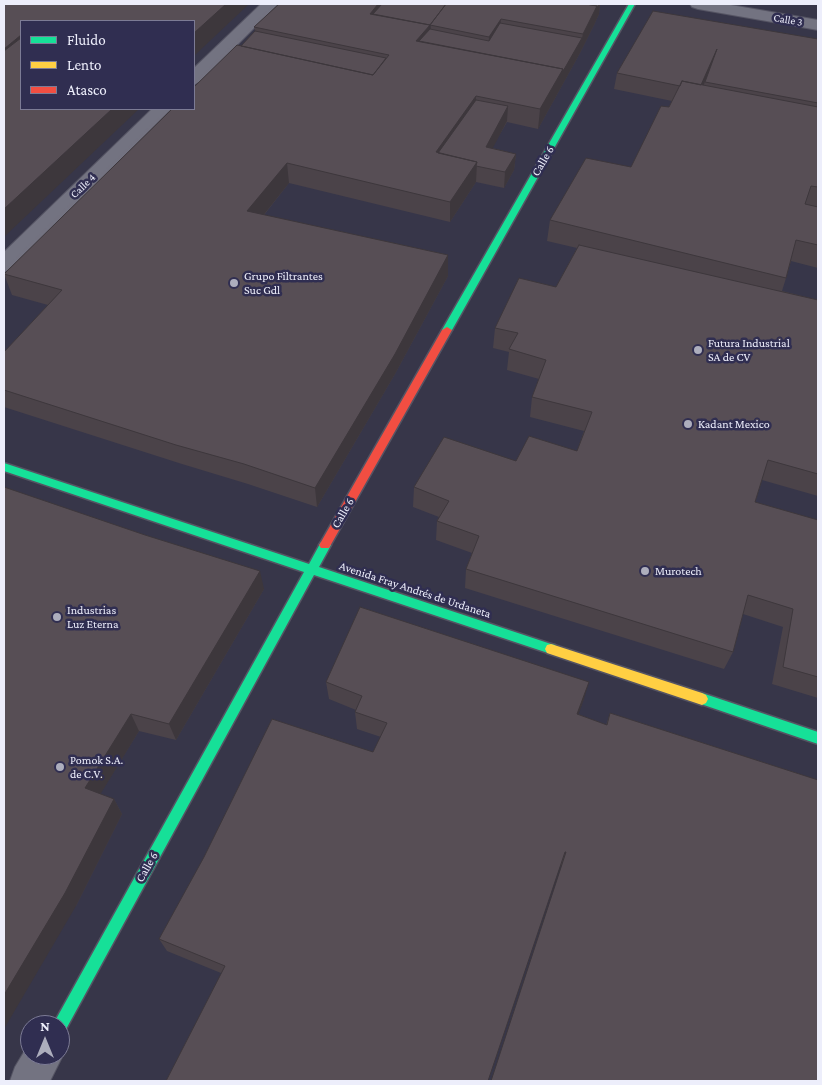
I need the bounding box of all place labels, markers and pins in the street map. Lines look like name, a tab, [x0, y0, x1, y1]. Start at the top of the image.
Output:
place label: Grupo Filtrantes Suc Gdl	[244, 269, 323, 297]
marker: Grupo Filtrantes Suc Gdl	[228, 277, 240, 289]
place label: Futura Industrial SA de CV	[708, 336, 790, 364]
marker: Futura Industrial SA de CV	[692, 344, 704, 356]
place label: Kadant Mexico	[698, 417, 770, 431]
marker: Kadant Mexico	[682, 418, 694, 430]
place label: Murotech	[655, 564, 702, 578]
marker: Murotech	[639, 565, 651, 577]
place label: Industrias Luz Eterna	[67, 603, 118, 631]
marker: Industrias Luz Eterna	[51, 611, 63, 623]
place label: Pomok S.A. de C.V.	[70, 753, 123, 781]
marker: Pomok S.A. de C.V.	[54, 761, 66, 773]

